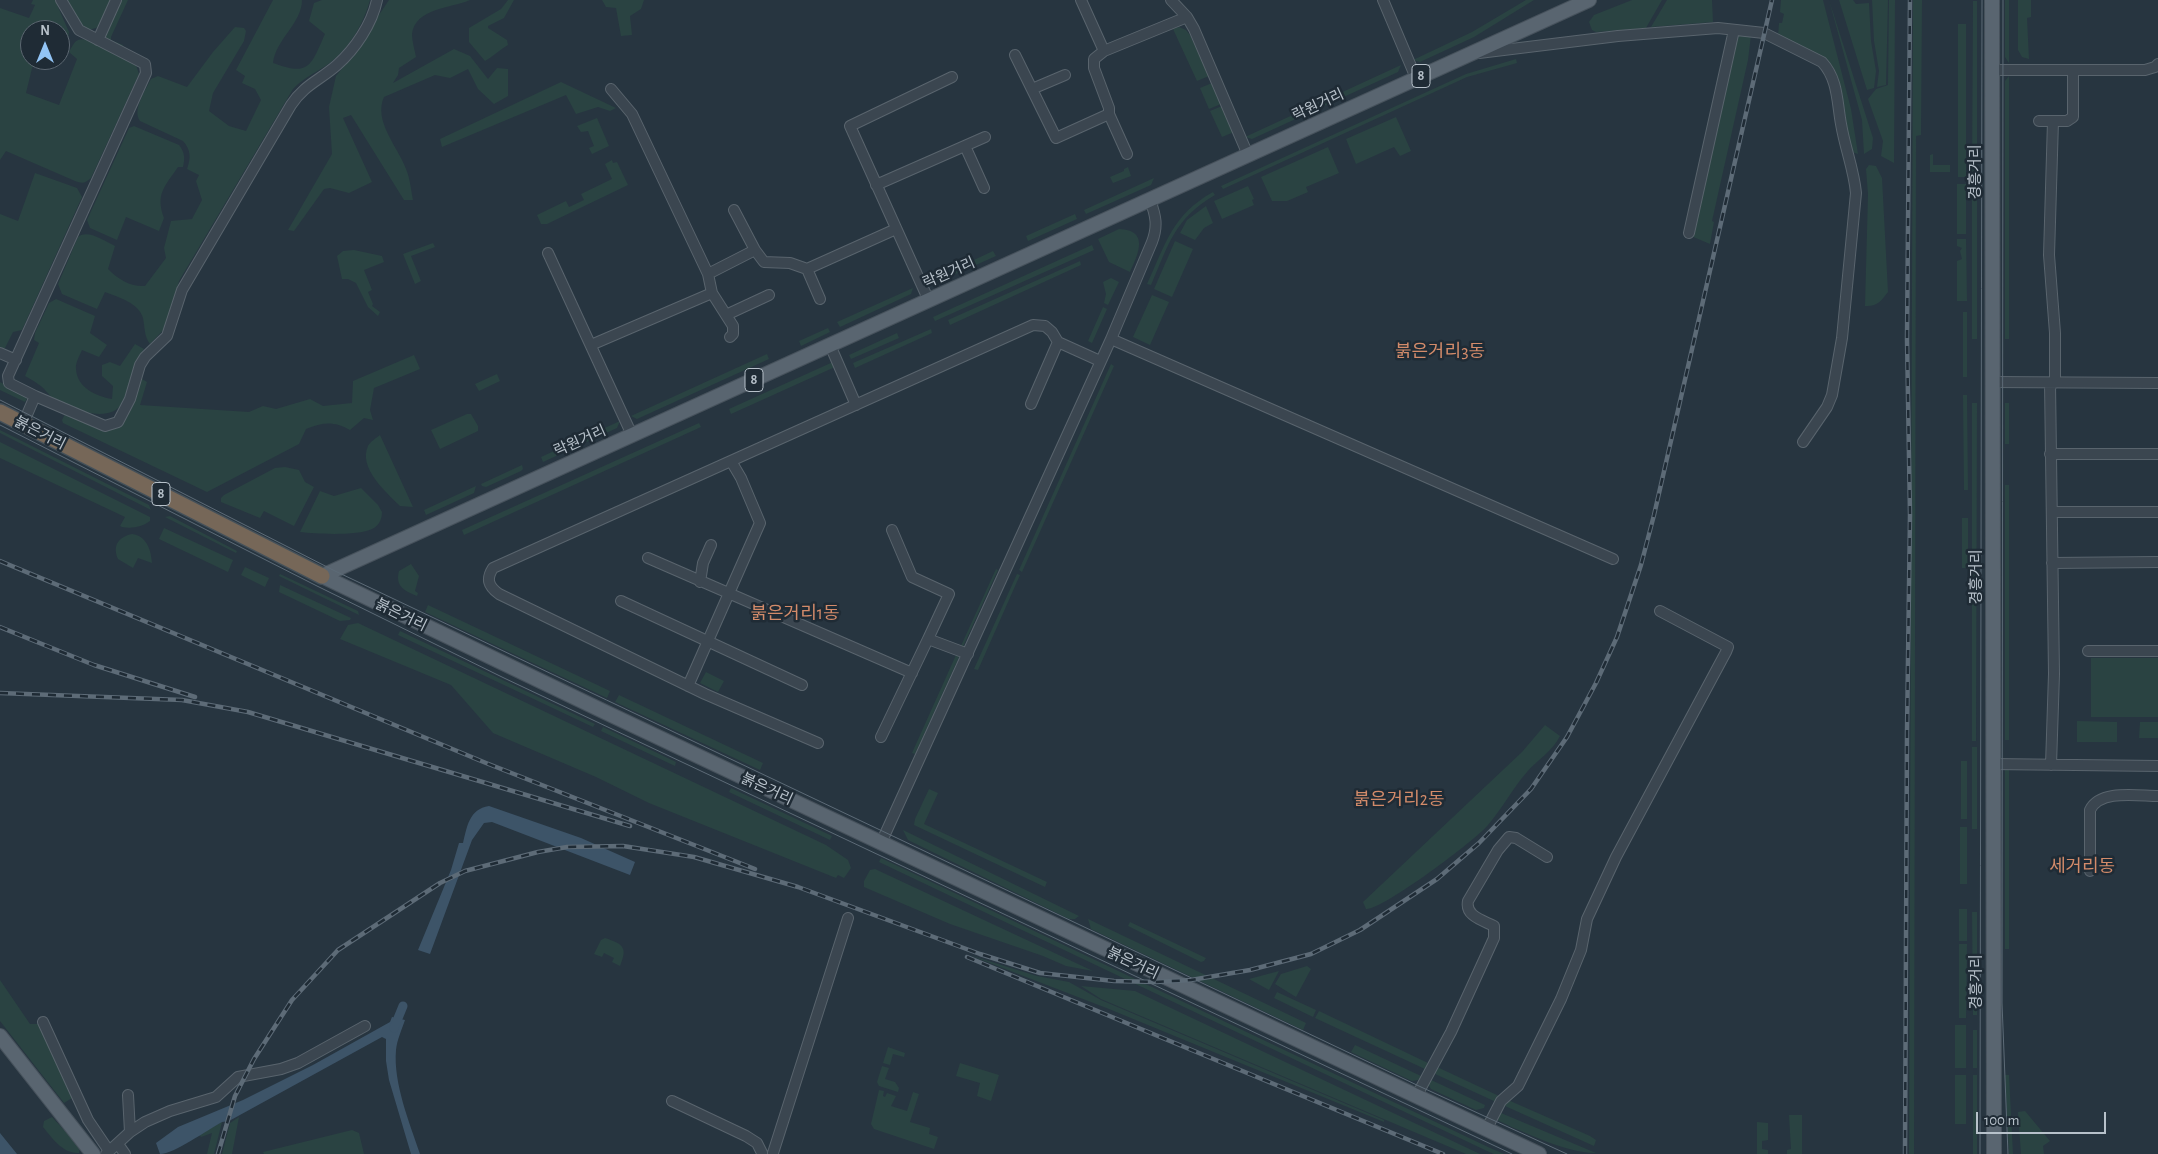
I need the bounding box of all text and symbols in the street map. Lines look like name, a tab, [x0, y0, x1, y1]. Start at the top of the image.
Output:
north arrow	[20, 20, 70, 70]
text: N	[40, 24, 50, 38]
road number: 8	[1412, 64, 1430, 88]
street label: 락원거리	[1289, 85, 1347, 125]
street label: 경흥거리	[1966, 144, 1984, 200]
street label: 락원거리	[920, 254, 978, 292]
district label: 붉은거리3동	[1395, 341, 1485, 363]
road number: 8	[745, 368, 763, 392]
street label: 붉은거리	[11, 412, 69, 454]
street label: 락원거리	[551, 422, 609, 460]
road number: 8	[152, 482, 170, 506]
street label: 경흥거리	[1967, 549, 1985, 605]
street label: 붉은거리	[372, 595, 430, 635]
district label: 붉은거리1동	[751, 603, 839, 625]
street label: 붉은거리	[738, 769, 796, 809]
district label: 붉은거리2동	[1354, 789, 1444, 811]
district label: 세거리동	[2049, 856, 2115, 878]
street label: 붉은거리	[1104, 943, 1162, 983]
street label: 경흥거리	[1967, 954, 1985, 1010]
scale bar	[1978, 1102, 2108, 1134]
text: 100 m	[1984, 1113, 2019, 1128]

